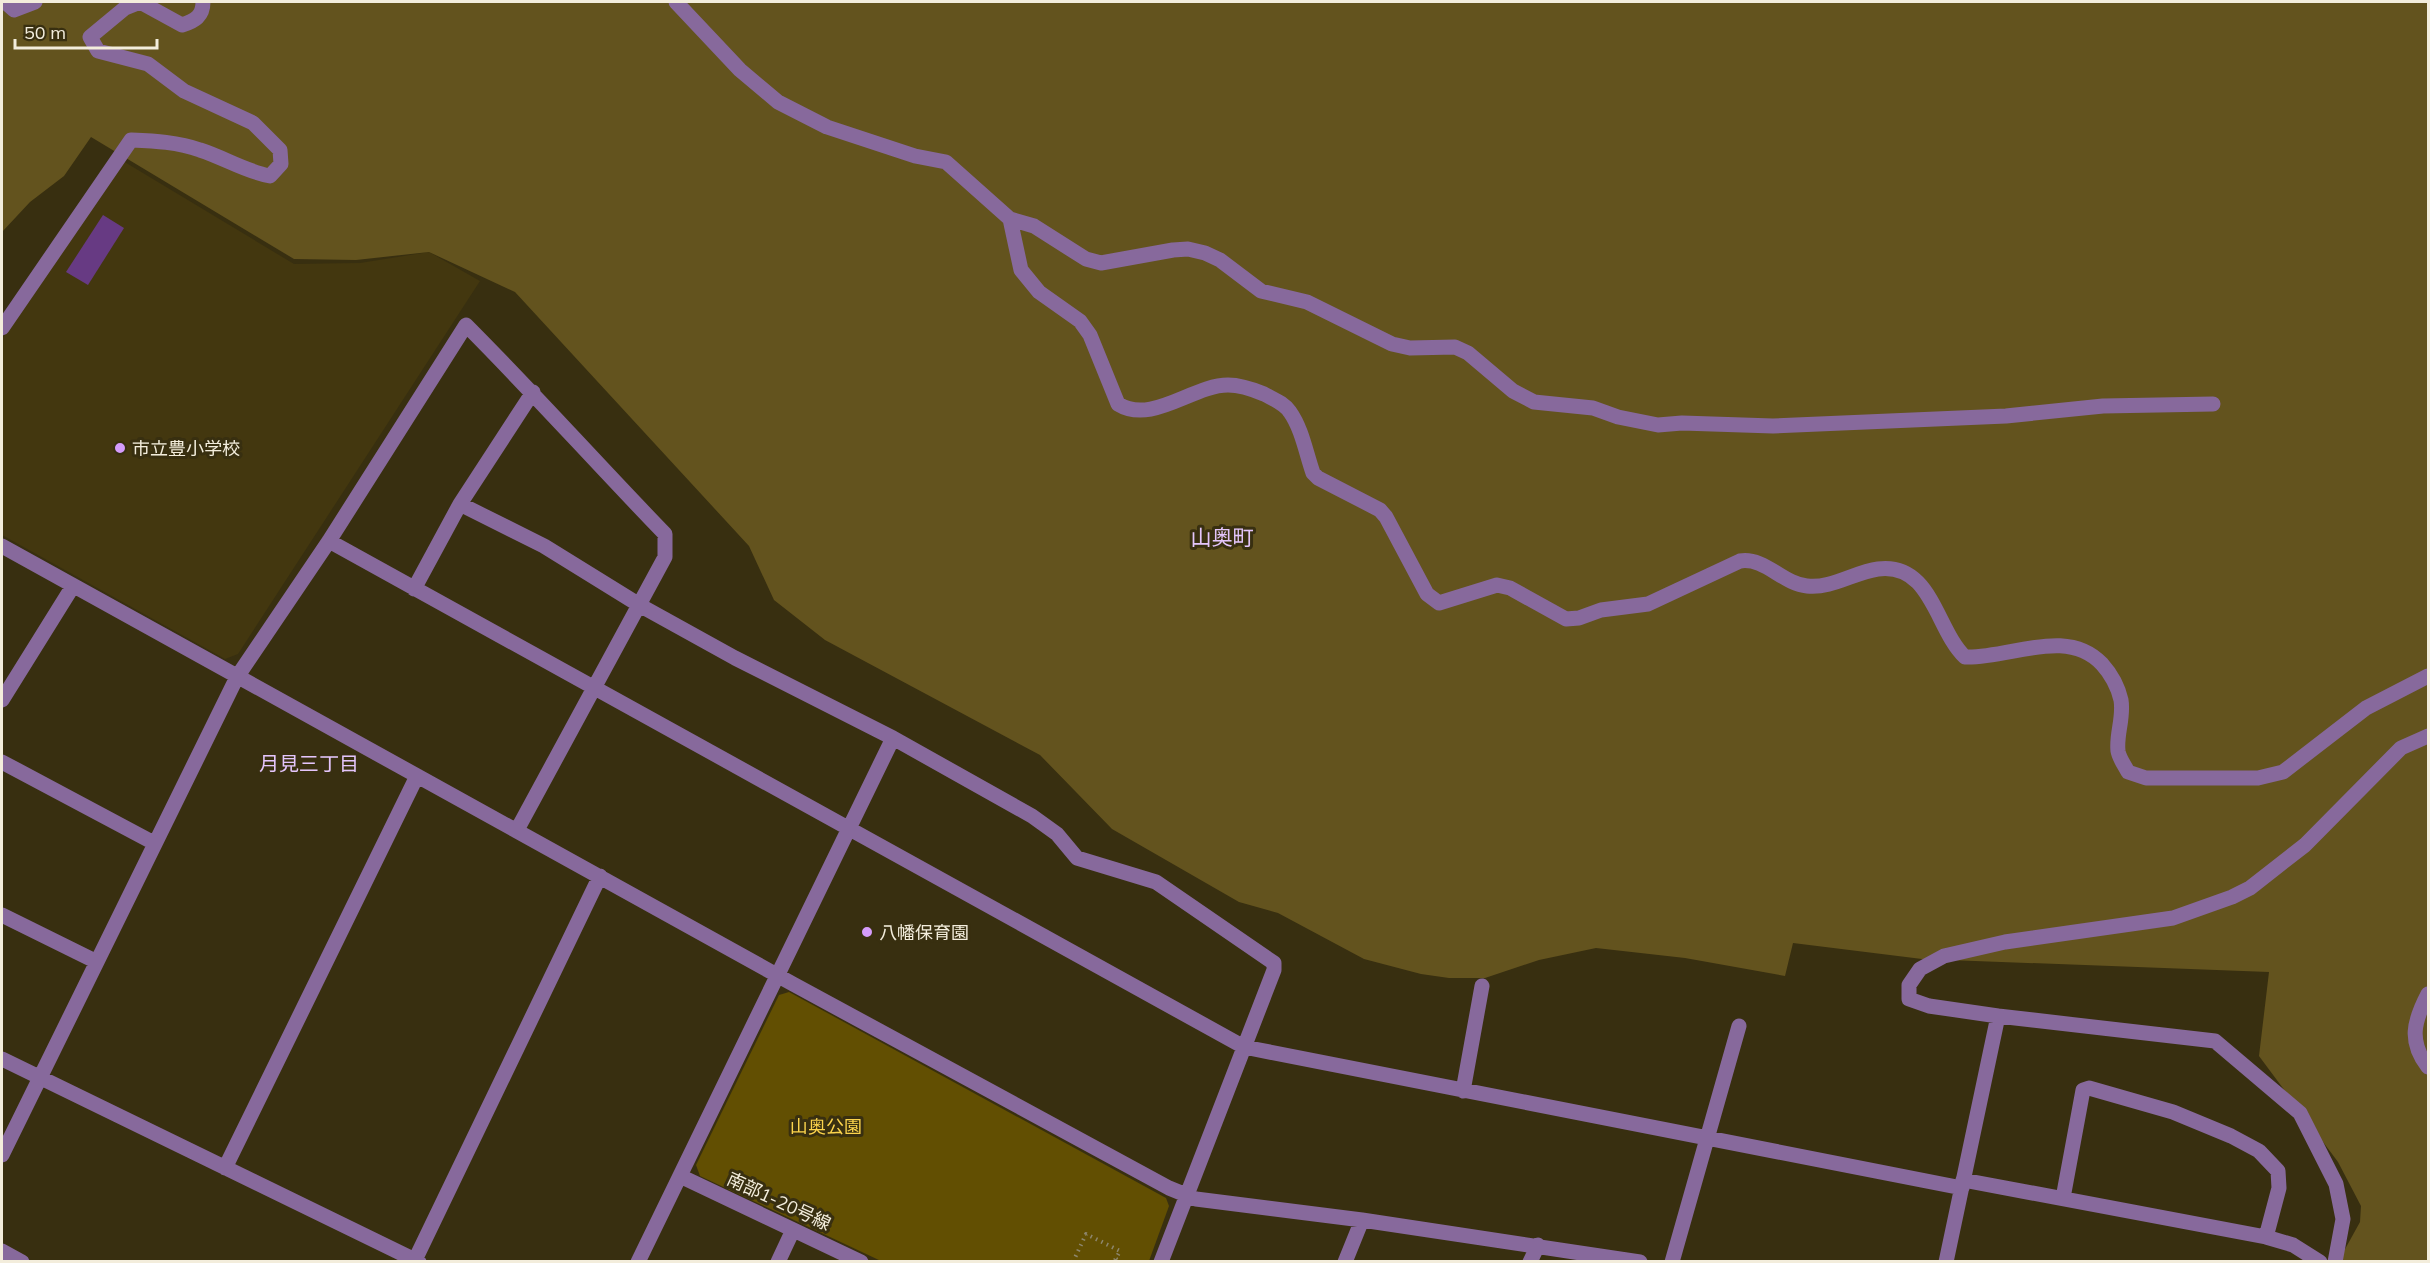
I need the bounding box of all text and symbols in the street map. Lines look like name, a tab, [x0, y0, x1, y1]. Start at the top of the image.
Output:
scale bar	[15, 12, 158, 50]
text: 50 m	[24, 21, 66, 44]
place label: 市立豊小学校	[132, 437, 240, 460]
marker: 市立豊小学校	[113, 441, 127, 455]
district label: 山奥町	[1191, 524, 1254, 550]
district label: 月見三丁目	[259, 751, 359, 776]
place label: 八幡保育園	[879, 921, 969, 944]
marker: 八幡保育園	[860, 925, 874, 939]
park label: 山奥公園	[790, 1115, 862, 1138]
street label: 南部1-20号線	[723, 1167, 835, 1235]

